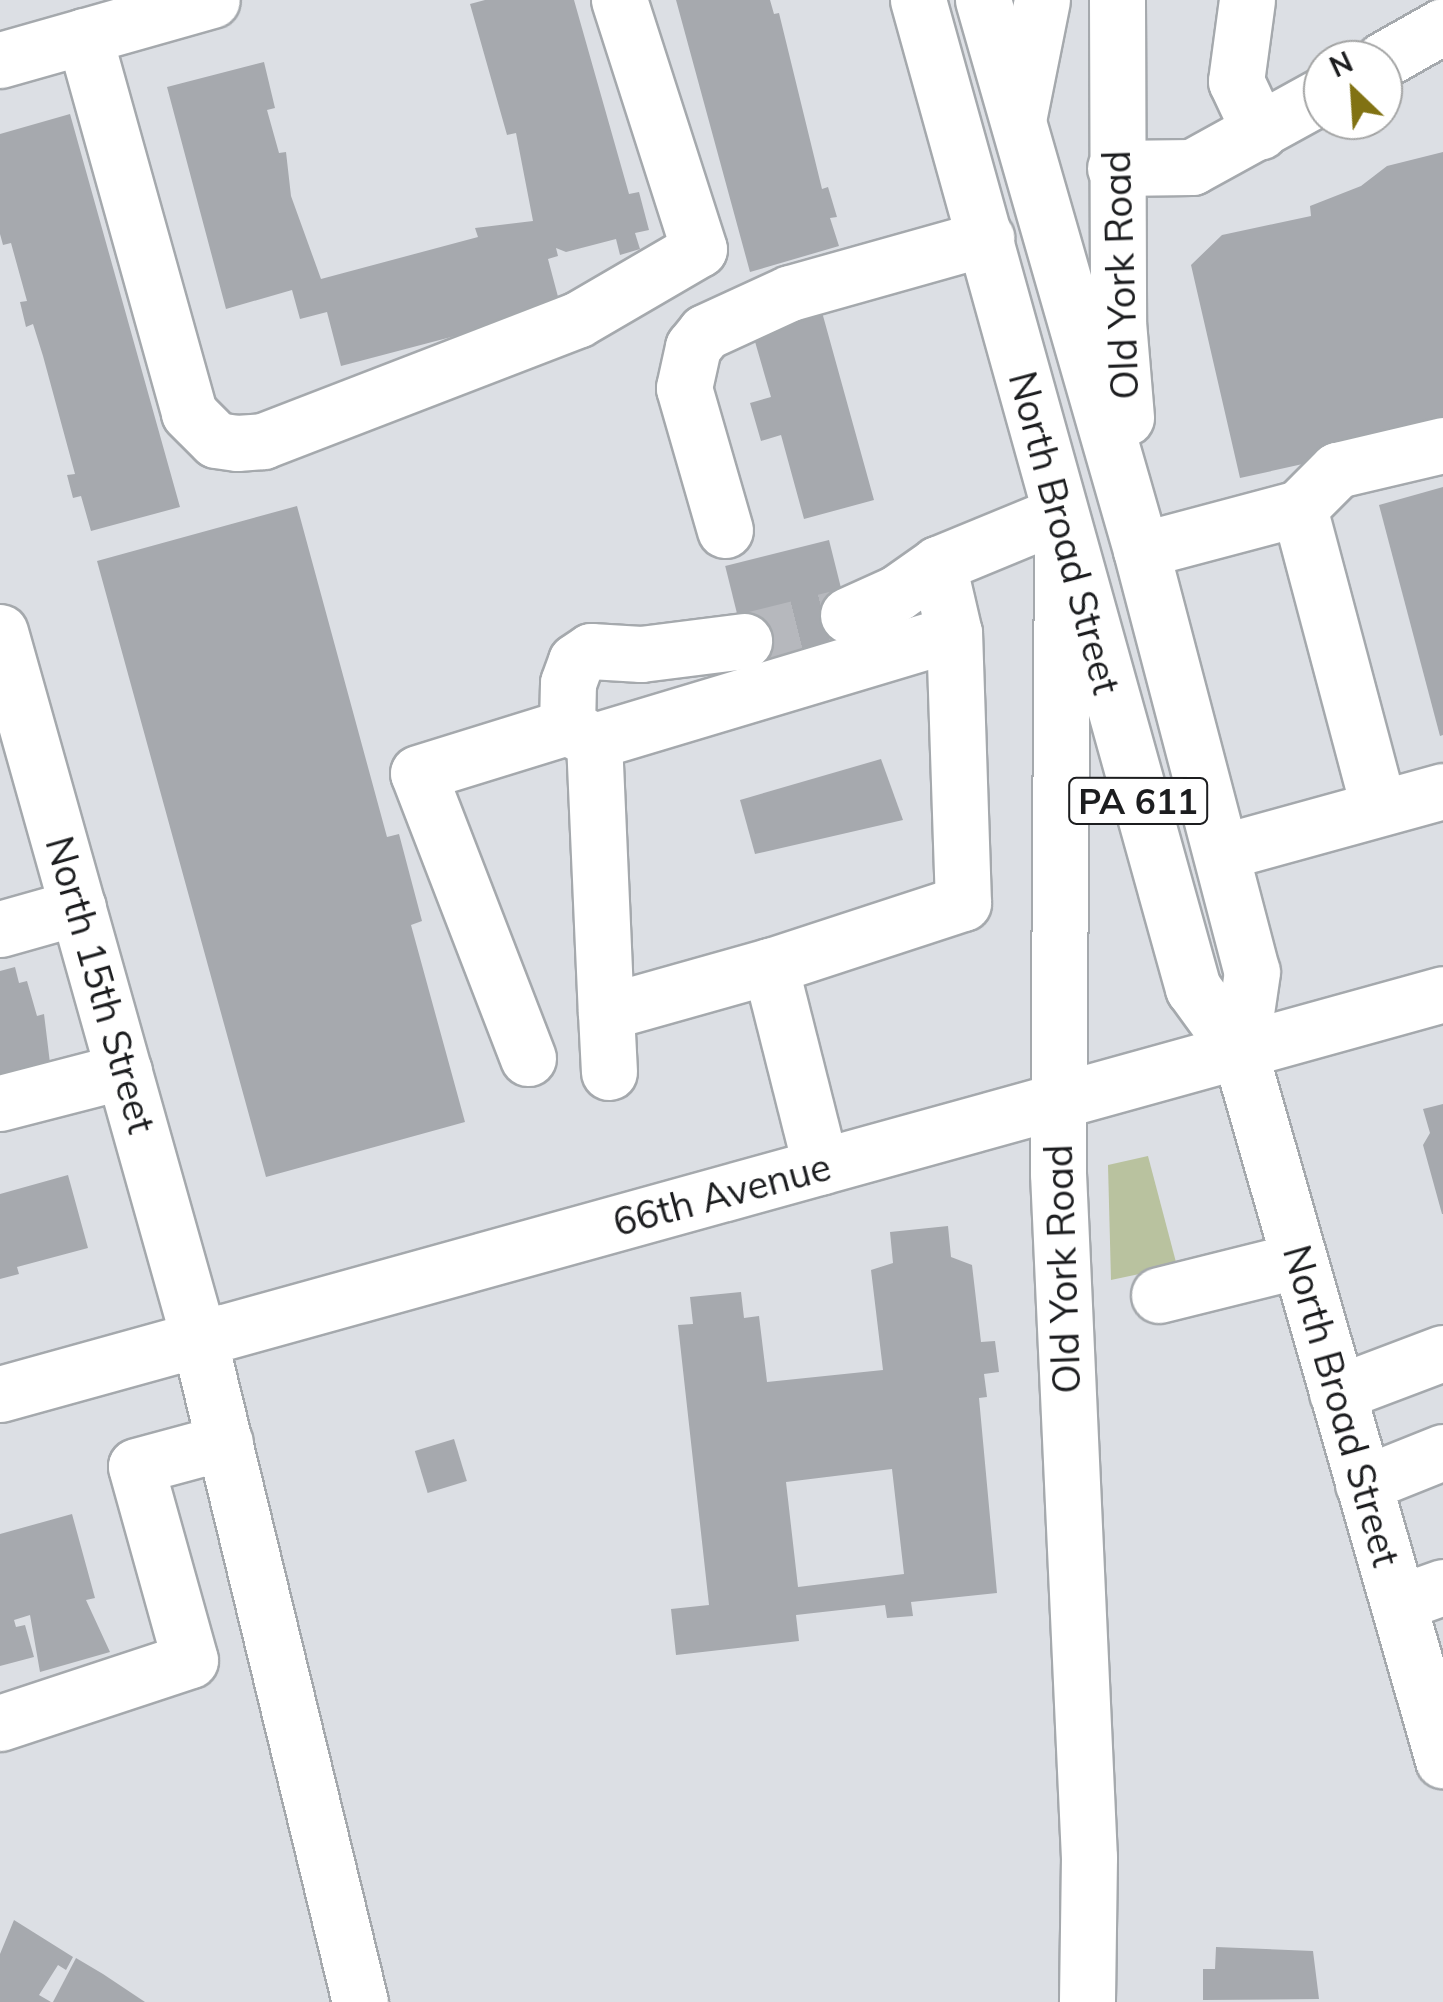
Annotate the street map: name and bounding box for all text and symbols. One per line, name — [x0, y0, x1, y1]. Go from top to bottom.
north arrow — [1303, 40, 1403, 140]
text: N — [1324, 44, 1358, 85]
street label: Old York Road — [1094, 150, 1148, 400]
street label: North Broad Street — [999, 367, 1129, 699]
road number: PA 611 — [1068, 771, 1208, 831]
street label: North 15th Street — [36, 831, 164, 1139]
street label: 66th Avenue — [608, 1144, 836, 1246]
street label: Old York Road — [1036, 1144, 1090, 1394]
street label: North Broad Street — [1273, 1240, 1409, 1572]

